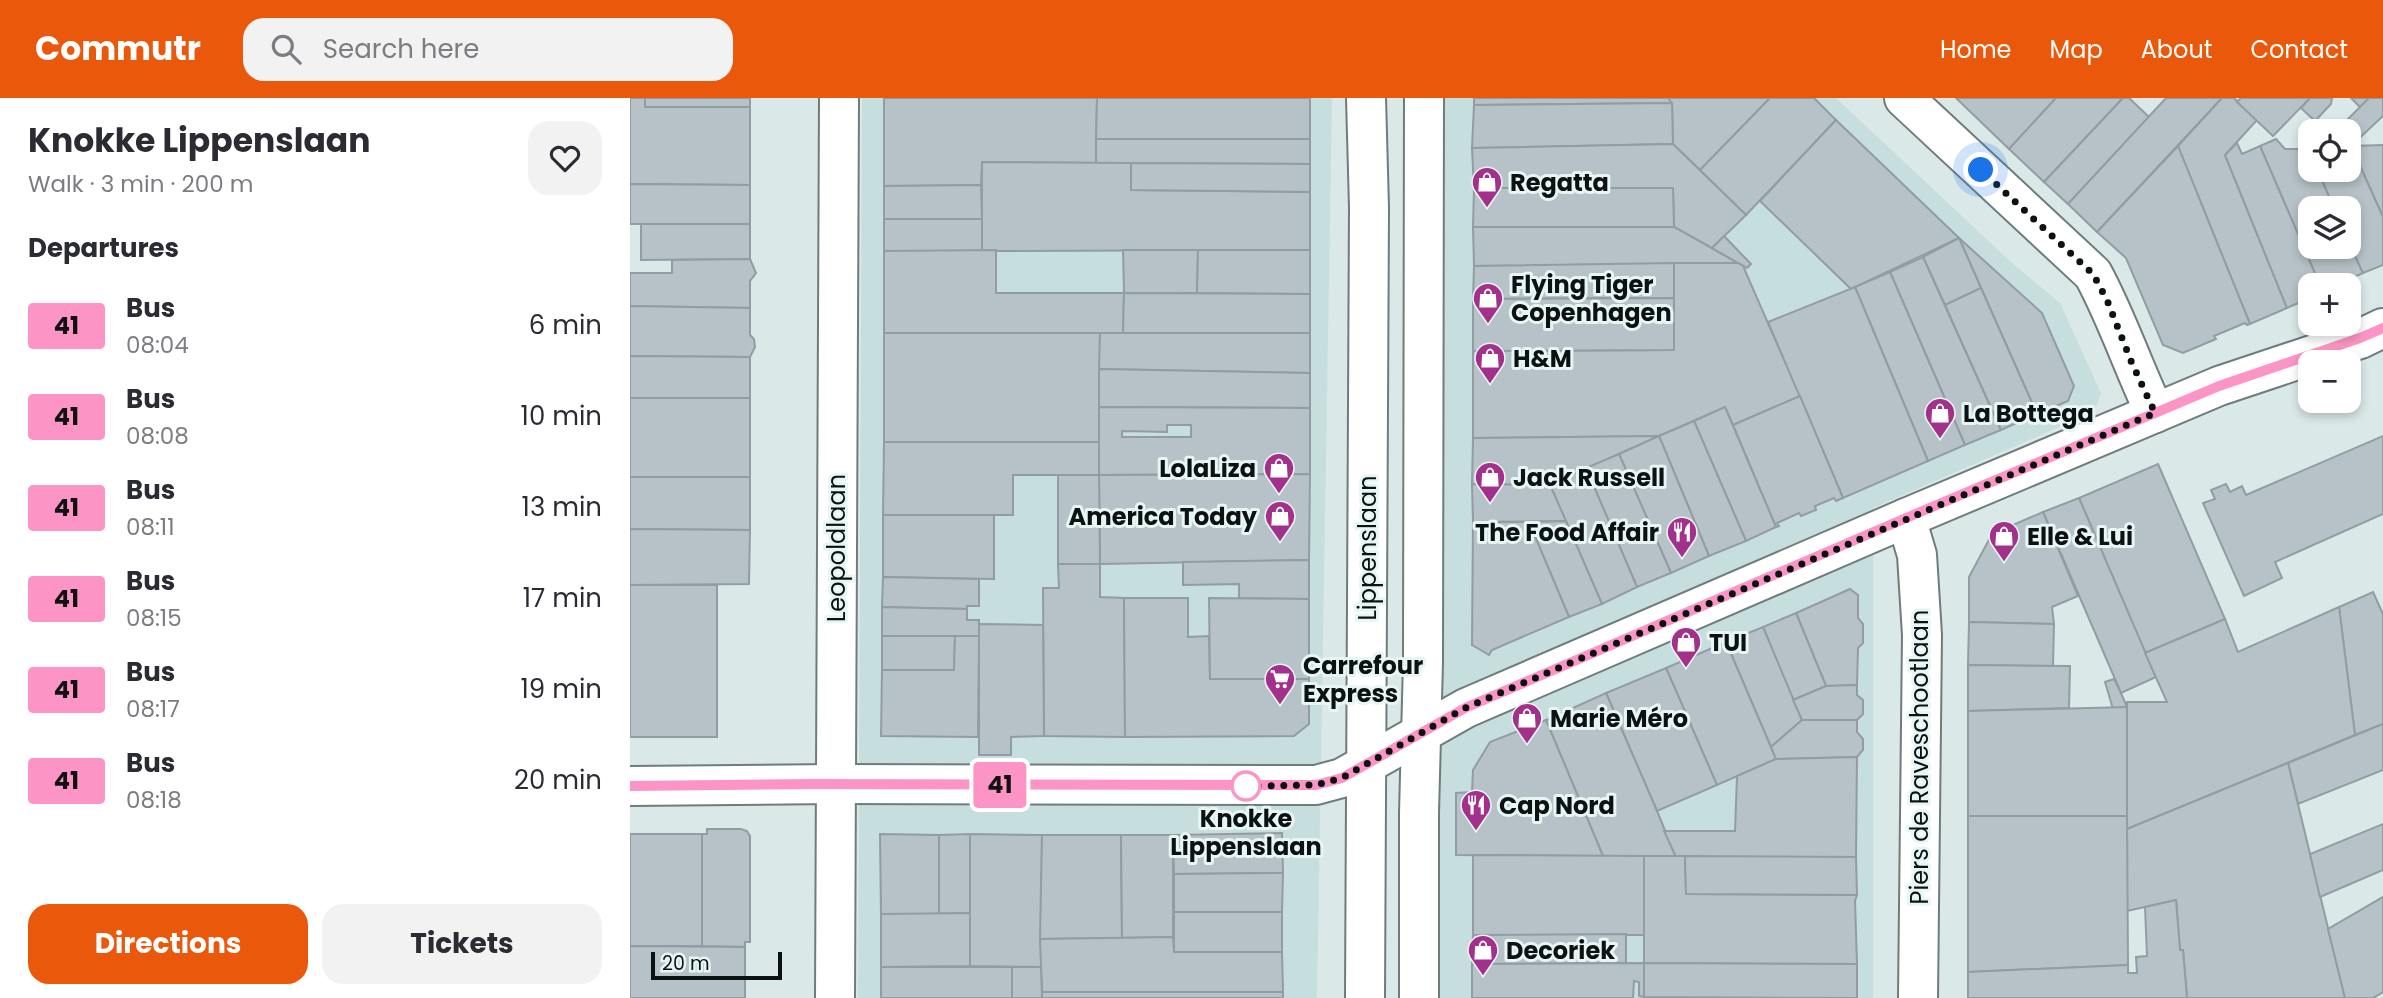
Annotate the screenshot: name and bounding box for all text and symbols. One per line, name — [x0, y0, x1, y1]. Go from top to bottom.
search box — [243, 18, 733, 81]
text: Commutr — [35, 25, 201, 72]
icon: search — [267, 30, 305, 68]
text: Search here — [323, 31, 479, 67]
text: Home — [1940, 33, 2012, 66]
text: Map — [2050, 33, 2103, 66]
text: About — [2141, 33, 2212, 66]
text: Contact — [2250, 33, 2348, 66]
text: Knokke Lippenslaan — [28, 117, 370, 164]
map controls — [2298, 119, 2361, 413]
button: locate — [2298, 119, 2361, 182]
button: heart — [528, 121, 602, 195]
your location — [1963, 152, 1998, 187]
shop icon: Regatta — [1470, 165, 1504, 209]
place label: Regatta — [1510, 166, 1609, 199]
text: Walk · 3 min · 200 m — [28, 168, 254, 200]
button: layers — [2298, 196, 2361, 259]
text: Departures — [28, 230, 179, 266]
place label: Flying Tiger Copenhagen — [1511, 268, 1672, 329]
button: + — [2298, 273, 2361, 336]
shop icon: Flying Tiger Copenhagen — [1471, 281, 1505, 325]
text: Bus — [126, 290, 175, 326]
text: 6 min — [529, 307, 602, 343]
text: 41 — [54, 309, 79, 342]
text: 08:04 — [126, 329, 189, 361]
shop icon: H&M — [1473, 341, 1507, 385]
place label: H&M — [1513, 342, 1572, 375]
button: − — [2298, 350, 2361, 413]
text: Bus — [126, 381, 175, 417]
shop icon: La Bottega — [1923, 396, 1957, 440]
place label: La Bottega — [1963, 397, 2094, 430]
text: 10 min — [521, 398, 602, 434]
text: 41 — [54, 400, 79, 433]
text: 08:08 — [126, 420, 189, 452]
shop icon: LolaLiza — [1262, 451, 1296, 495]
place label: LolaLiza — [1159, 452, 1256, 485]
shop icon: Jack Russell — [1473, 460, 1507, 504]
place label: Jack Russell — [1513, 461, 1665, 494]
text: Bus — [126, 472, 175, 508]
street label: Leopoldlaan — [820, 474, 853, 622]
street label: Lippenslaan — [1351, 475, 1384, 621]
text: 13 min — [522, 489, 602, 525]
text: 41 — [54, 491, 79, 524]
shop icon: America Today — [1263, 499, 1297, 543]
place label: America Today — [1069, 500, 1258, 533]
text: 08:11 — [126, 511, 175, 543]
restaurant icon: The Food Affair — [1665, 515, 1699, 559]
place label: The Food Affair — [1475, 516, 1659, 549]
shop icon: Elle & Lui — [1987, 519, 2021, 563]
place label: Elle & Lui — [2027, 520, 2133, 553]
text: Bus — [126, 563, 175, 599]
text: 17 min — [523, 580, 602, 616]
text: 41 — [54, 582, 79, 615]
text: 08:15 — [126, 602, 182, 634]
street label: Piers de Raveschootlaan — [1903, 610, 1936, 904]
shop icon: TUI — [1669, 625, 1703, 669]
place label: TUI — [1709, 626, 1747, 659]
place label: Carrefour Express — [1303, 649, 1423, 710]
text: Bus — [126, 654, 175, 690]
supermarket icon: Carrefour Express — [1263, 662, 1297, 706]
text: 19 min — [521, 671, 602, 707]
text: 41 — [54, 673, 79, 706]
text: 08:17 — [126, 693, 180, 725]
shop icon: Marie Méro — [1510, 701, 1544, 745]
place label: Marie Méro — [1550, 702, 1688, 735]
text: Bus — [126, 745, 175, 781]
text: 20 min — [514, 762, 602, 798]
line badge: 41 — [968, 762, 1032, 808]
text: 41 — [54, 764, 79, 797]
text: 41 — [987, 768, 1013, 801]
marker: Knokke Lippenslaan — [1231, 771, 1261, 801]
text: 08:18 — [126, 784, 182, 816]
restaurant icon: Cap Nord — [1459, 788, 1493, 832]
place label: Cap Nord — [1499, 789, 1615, 822]
place label: Knokke Lippenslaan — [1170, 802, 1322, 863]
button: Directions — [28, 904, 308, 984]
button: Tickets — [322, 904, 602, 984]
shop icon: Decoriek — [1466, 933, 1500, 977]
place label: Decoriek — [1506, 934, 1615, 967]
scale bar — [651, 949, 782, 981]
text: 20 m — [662, 950, 710, 977]

